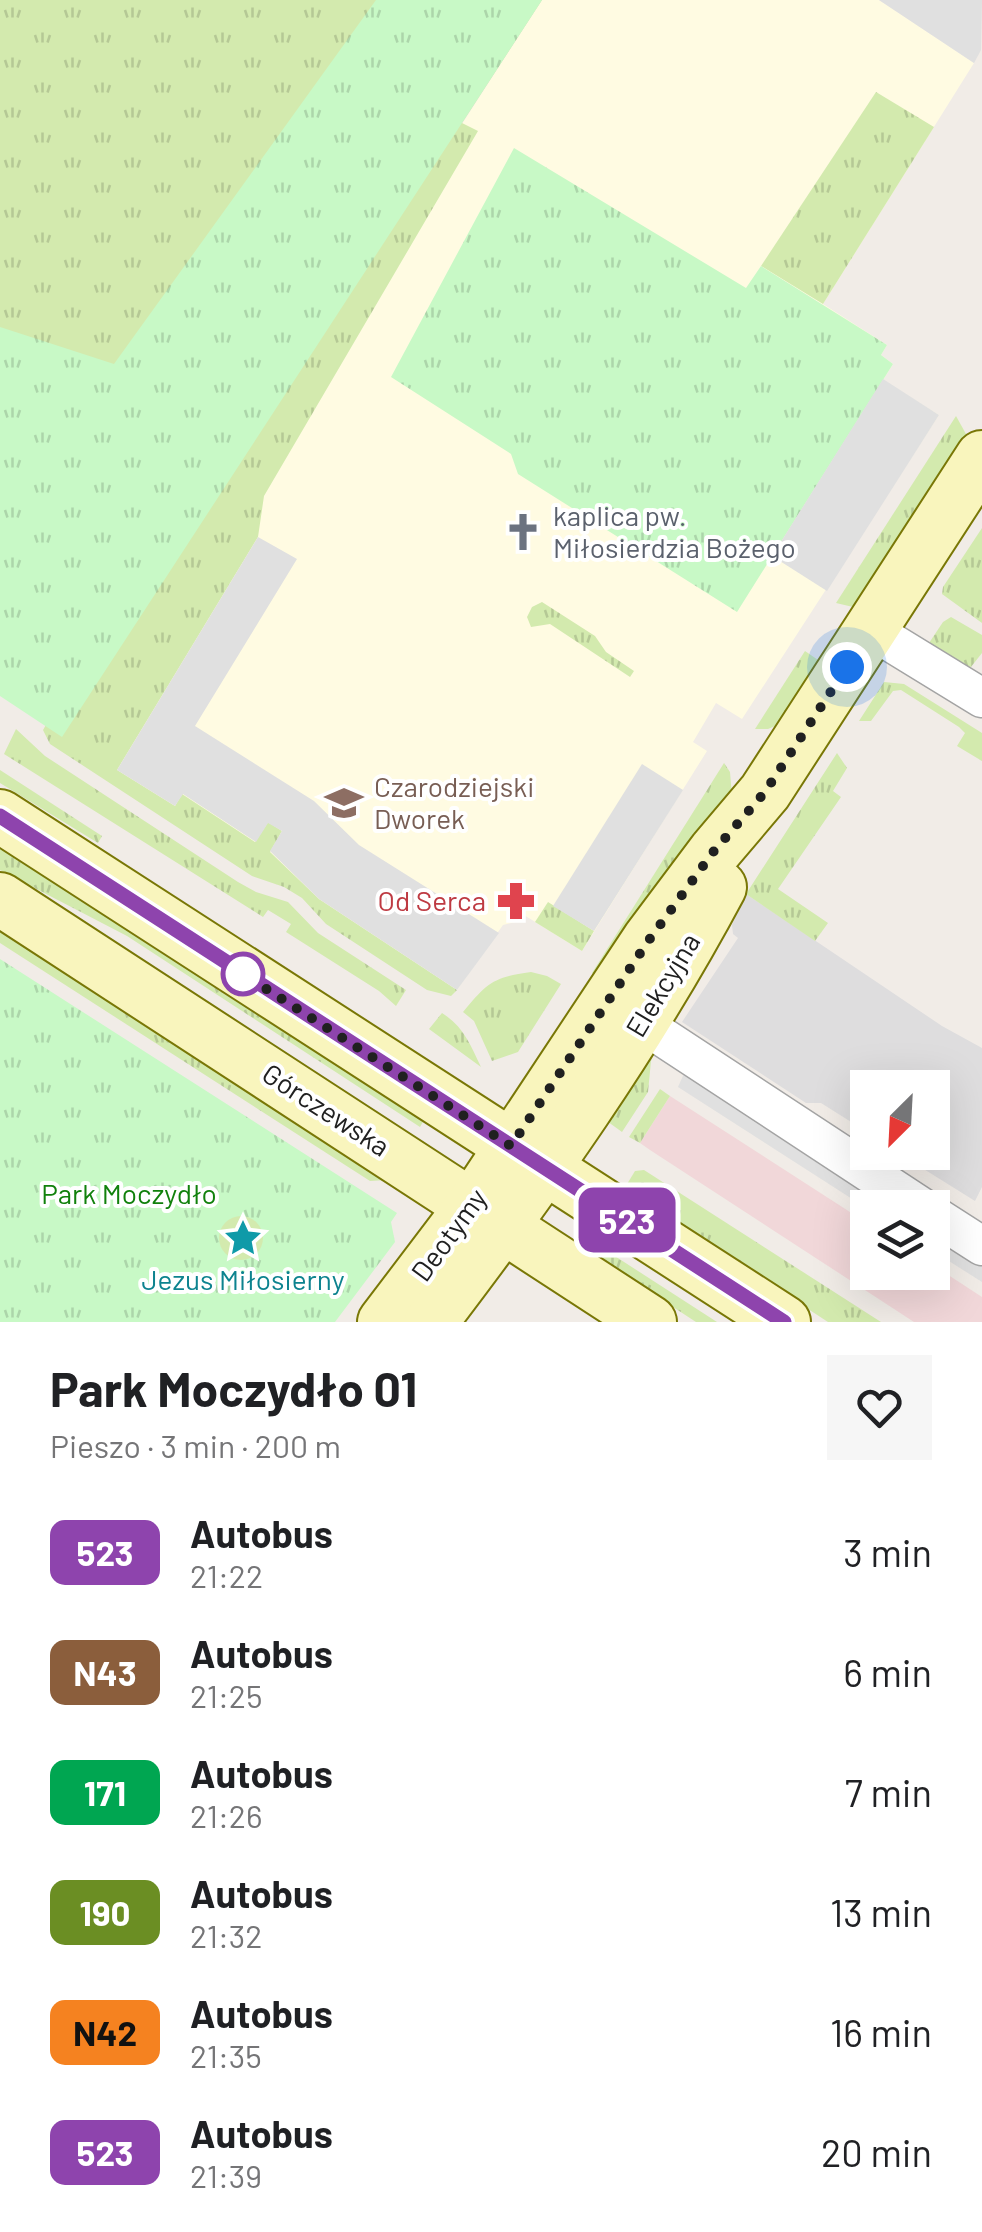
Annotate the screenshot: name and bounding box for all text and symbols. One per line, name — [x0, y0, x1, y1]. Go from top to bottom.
place label: kaplica pw. Miłosierdzia Bożego — [553, 498, 796, 564]
church icon: kaplica pw. Miłosierdzia Bożego — [502, 511, 544, 553]
your location — [822, 642, 872, 692]
place label: Czarodziejski Dworek — [374, 769, 534, 835]
school or university icon: Czarodziejski Dworek — [323, 782, 365, 824]
pharmacy icon: Od Serca — [495, 880, 537, 922]
place label: Od Serca — [378, 883, 486, 917]
street label: Elekcyjna — [618, 926, 706, 1043]
unlabelled marker — [222, 953, 264, 995]
street label: Górczewska — [257, 1055, 396, 1163]
north arrow — [850, 1070, 950, 1170]
map controls — [850, 1070, 950, 1290]
park label: Park Moczydło — [41, 1176, 217, 1210]
street label: Deotymy — [403, 1181, 493, 1287]
line badge: 523 — [570, 1188, 684, 1252]
button: layers — [850, 1190, 950, 1290]
text: 523 — [599, 1199, 655, 1241]
place icon: Jezus Miłosierny — [222, 1217, 264, 1259]
place label: Jezus Miłosierny — [141, 1262, 345, 1296]
button: heart — [827, 1355, 932, 1460]
text: Park Moczydło 01 — [50, 1359, 417, 1417]
text: Pieszo · 3 min · 200 m — [50, 1426, 341, 1464]
text: Autobus — [190, 1510, 333, 1556]
text: 3 min — [843, 1529, 932, 1575]
text: 523 — [77, 1531, 133, 1573]
text: 21:22 — [190, 1556, 263, 1594]
text: Autobus — [190, 1630, 333, 1676]
text: 6 min — [843, 1649, 932, 1695]
text: N43 — [73, 1651, 137, 1693]
text: 21:25 — [190, 1676, 262, 1714]
text: Autobus — [190, 1750, 333, 1796]
text: 7 min — [845, 1769, 932, 1815]
text: 171 — [84, 1771, 126, 1813]
text: 21:26 — [190, 1796, 262, 1834]
text: Autobus — [190, 1870, 333, 1916]
text: 13 min — [830, 1889, 932, 1935]
text: 190 — [80, 1891, 130, 1933]
text: 21:32 — [190, 1916, 262, 1954]
text: Autobus — [190, 1990, 333, 2036]
text: 16 min — [830, 2009, 932, 2055]
text: N42 — [73, 2011, 137, 2053]
text: 21:35 — [190, 2036, 262, 2074]
text: Autobus — [190, 2110, 333, 2156]
text: 20 min — [821, 2129, 932, 2175]
text: 523 — [77, 2131, 133, 2173]
text: 21:39 — [190, 2156, 262, 2194]

